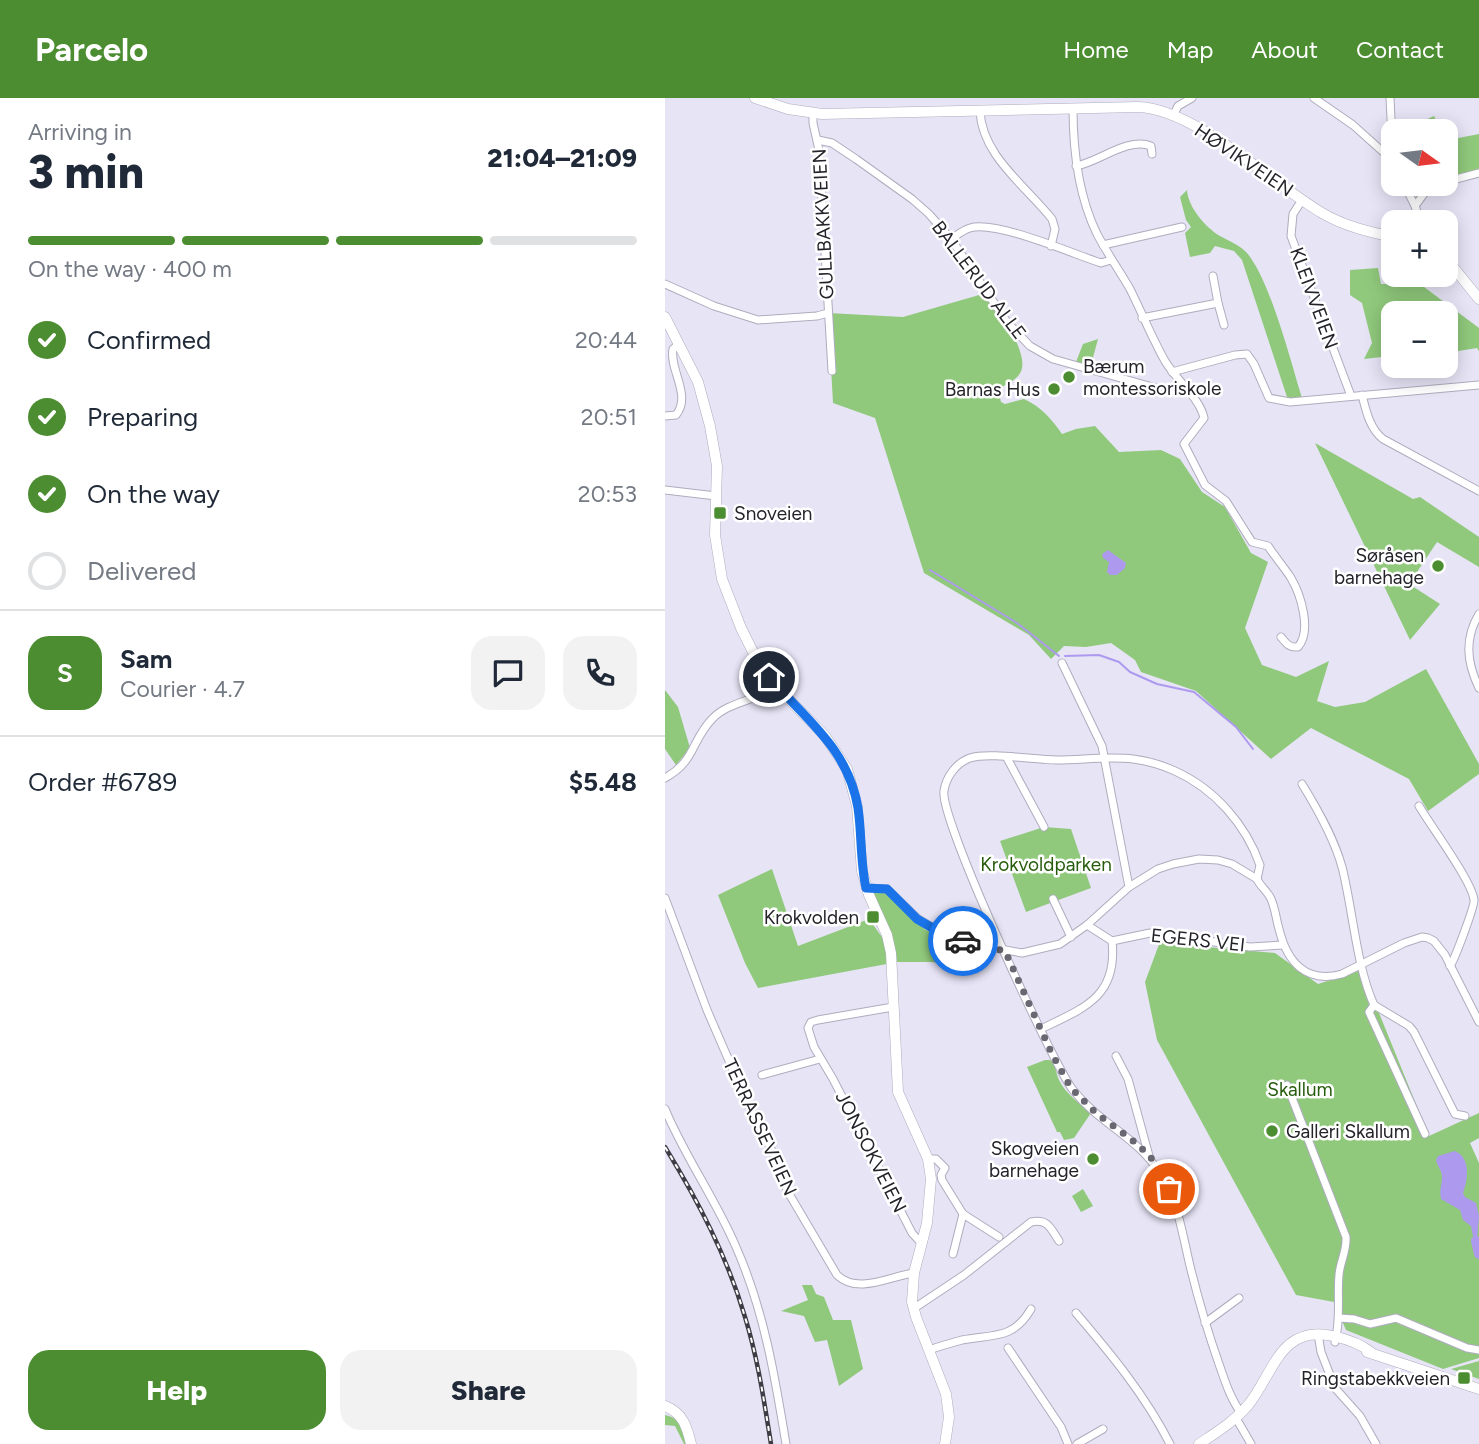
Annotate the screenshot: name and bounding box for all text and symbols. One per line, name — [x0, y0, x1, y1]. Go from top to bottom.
text: Parcelo — [35, 30, 148, 69]
text: Home — [1063, 35, 1129, 64]
text: Map — [1167, 35, 1213, 64]
text: About — [1251, 35, 1318, 64]
text: Contact — [1356, 35, 1444, 64]
text: Arriving in — [28, 118, 132, 146]
street label: HØVIKVEIEN — [1190, 118, 1298, 202]
north arrow — [1381, 119, 1458, 196]
map controls — [1381, 119, 1458, 378]
text: 21:04–21:09 — [487, 142, 637, 174]
text: 3 min — [28, 144, 144, 200]
street label: GULLBAKKVEIEN — [808, 148, 838, 300]
button: + — [1381, 210, 1458, 287]
street label: BALLERUD ALLE — [927, 216, 1031, 344]
street label: KLEIVVEIEN — [1285, 244, 1343, 352]
text: On the way · 400 m — [28, 255, 232, 283]
button: − — [1381, 301, 1458, 378]
icon: check — [28, 321, 66, 359]
text: Confirmed — [87, 324, 211, 356]
text: 20:44 — [575, 326, 637, 354]
place label: Bærum montessoriskole — [1083, 355, 1221, 400]
marker: Bærum montessoriskole — [1061, 369, 1077, 385]
place label: Barnas Hus — [945, 378, 1040, 401]
marker: Barnas Hus — [1046, 381, 1062, 397]
icon: check — [28, 398, 66, 436]
text: Preparing — [87, 401, 198, 433]
text: 20:51 — [581, 403, 637, 431]
icon: check — [28, 475, 66, 513]
text: On the way — [87, 478, 220, 510]
text: 20:53 — [578, 480, 637, 508]
place label: Snoveien — [734, 502, 812, 525]
marker: Snoveien — [712, 505, 728, 521]
place label: Søråsen barnehage — [1334, 544, 1424, 589]
text: Delivered — [87, 555, 196, 587]
marker: Søråsen barnehage — [1430, 558, 1446, 574]
button: chat — [471, 636, 545, 710]
button: phone — [563, 636, 637, 710]
text: Sam — [120, 643, 172, 675]
pin — [739, 647, 799, 707]
text: S — [57, 657, 73, 689]
icon: home — [750, 658, 788, 696]
text: Courier · 4.7 — [120, 675, 245, 703]
text: Order #6789 — [28, 766, 177, 798]
text: $5.48 — [569, 766, 637, 798]
park label: Krokvoldparken — [980, 853, 1112, 876]
place label: Krokvolden — [764, 906, 859, 929]
courier — [928, 906, 998, 976]
marker: Krokvolden — [865, 909, 881, 925]
icon: car — [944, 922, 982, 960]
street label: EGERS VEI — [1150, 924, 1246, 956]
street label: TERRASSEVEIEN — [718, 1055, 802, 1199]
park label: Skallum — [1267, 1078, 1333, 1101]
street label: JONSOKVEIEN — [831, 1088, 911, 1216]
place label: Galleri Skallum — [1286, 1120, 1410, 1143]
marker: Galleri Skallum — [1264, 1123, 1280, 1139]
place label: Skogveien barnehage — [989, 1137, 1079, 1182]
marker: Skogveien barnehage — [1085, 1151, 1101, 1167]
pin — [1139, 1159, 1199, 1219]
icon: bag — [1150, 1170, 1188, 1208]
button: Help — [28, 1350, 326, 1430]
button: Share — [340, 1350, 637, 1430]
place label: Ringstabekkveien — [1301, 1367, 1450, 1390]
marker: Ringstabekkveien — [1456, 1370, 1472, 1386]

